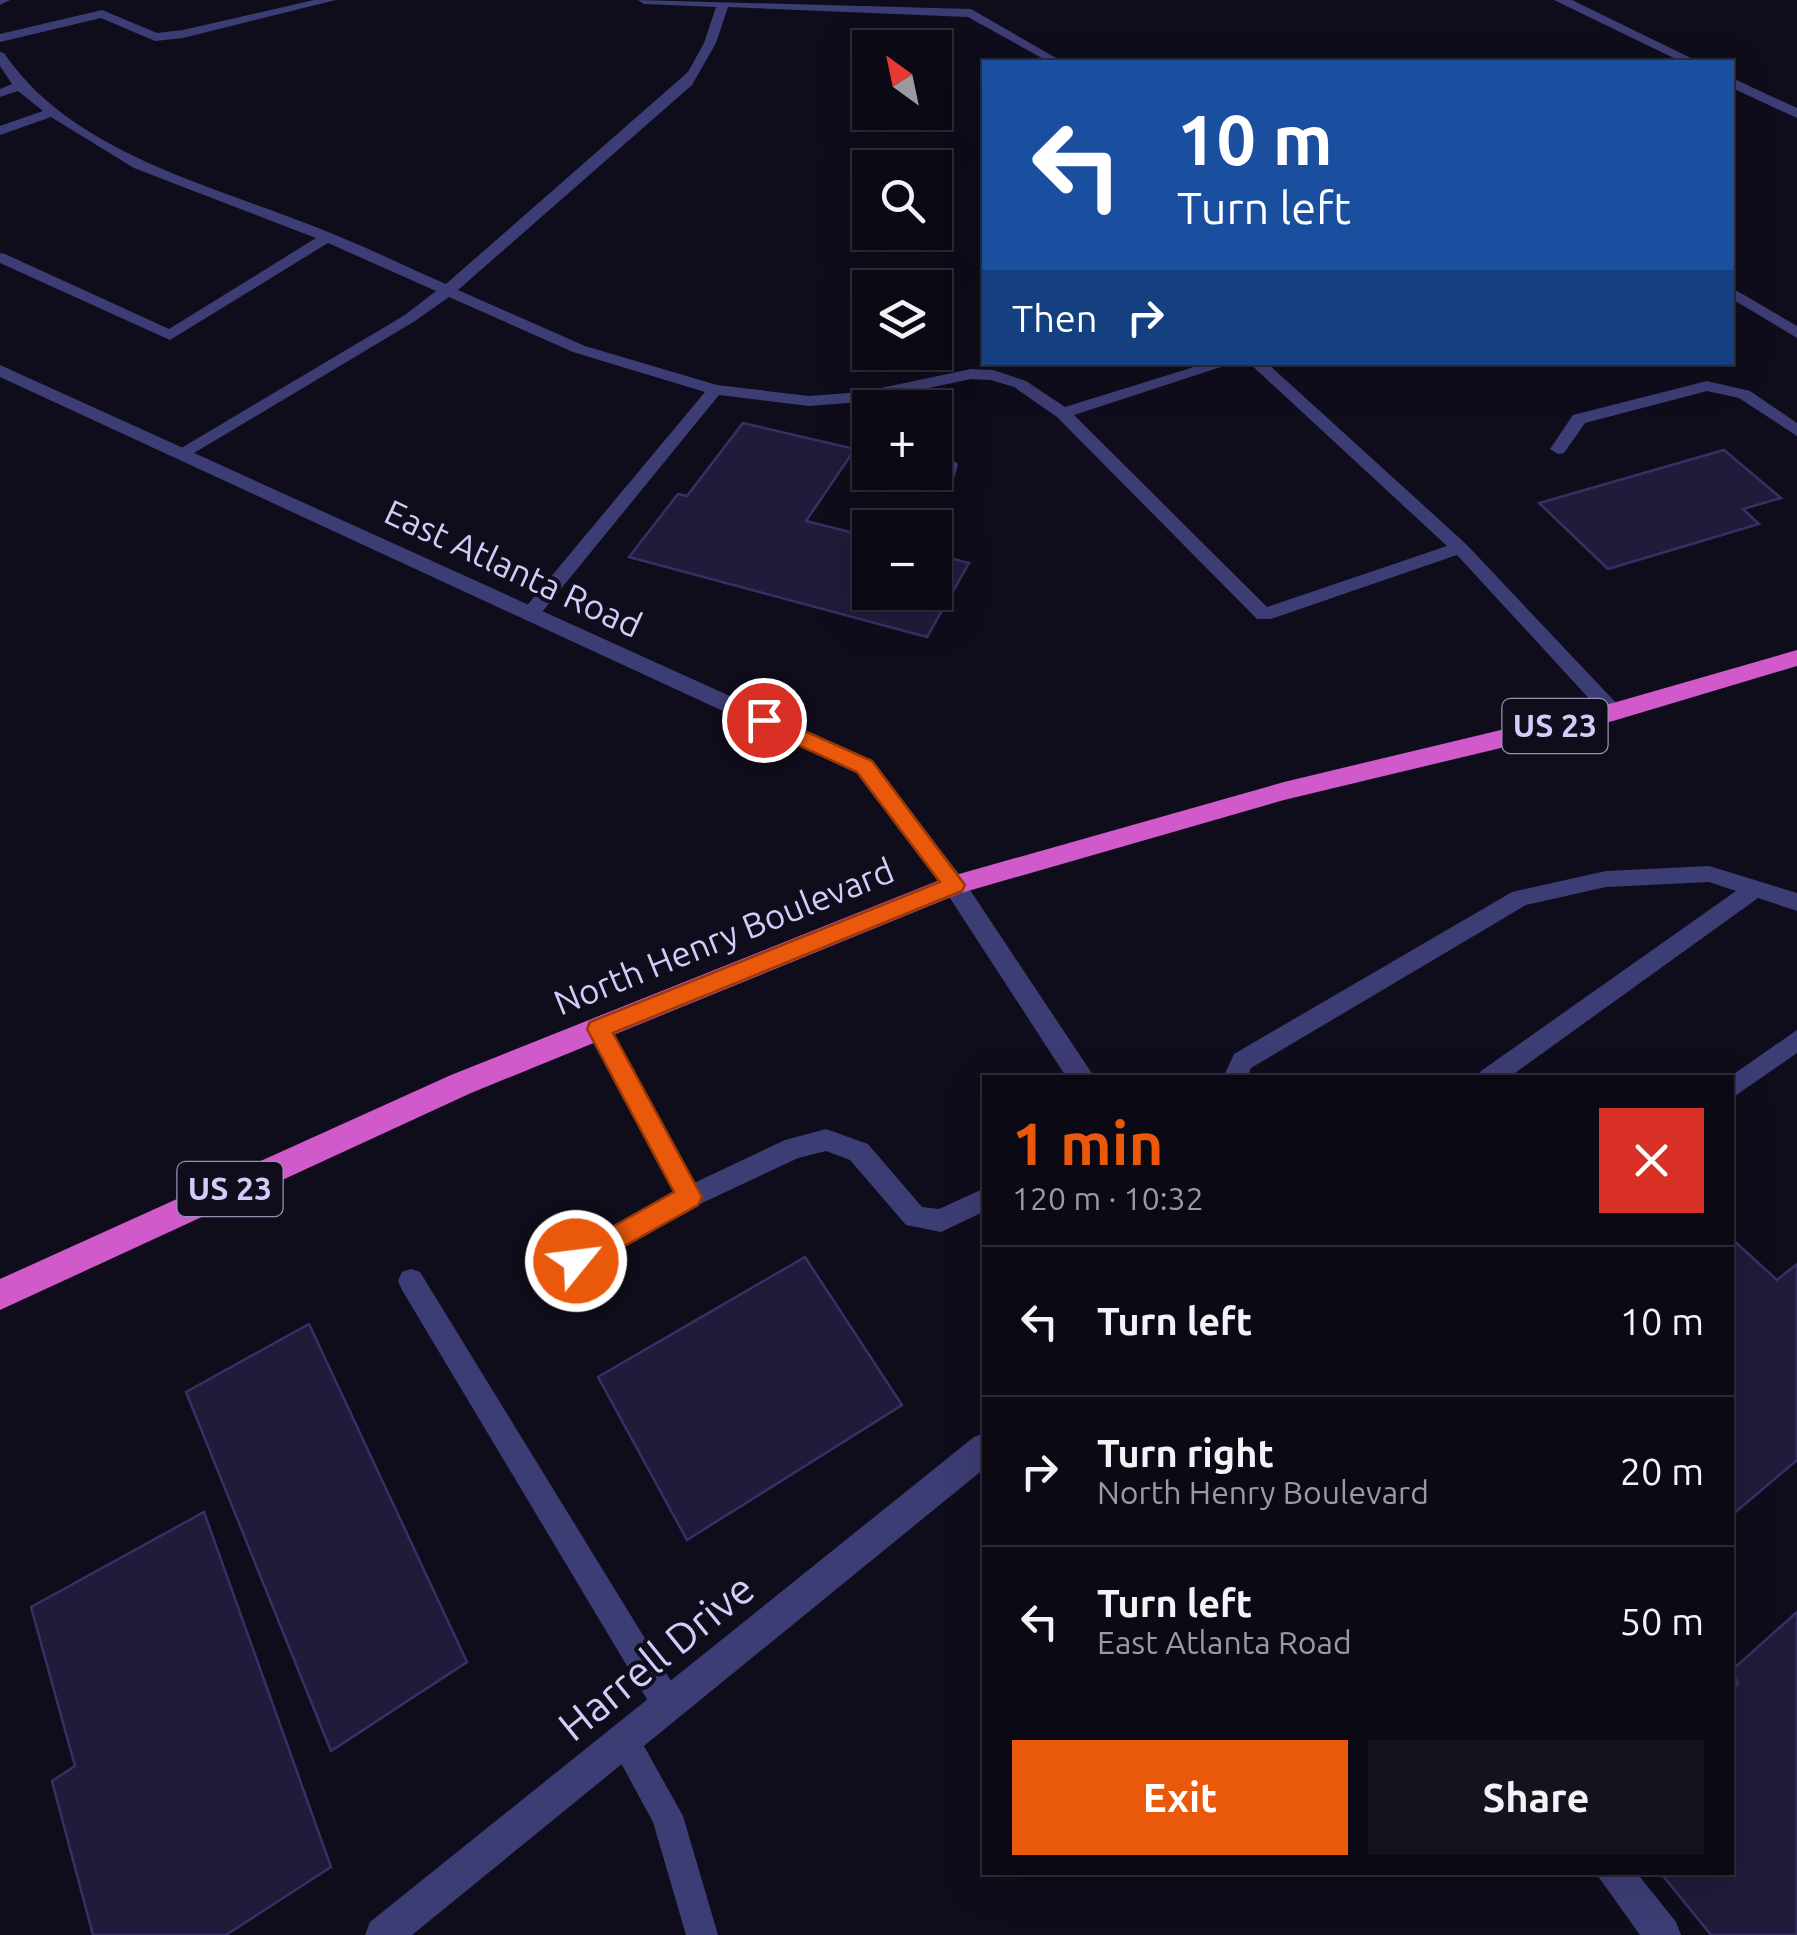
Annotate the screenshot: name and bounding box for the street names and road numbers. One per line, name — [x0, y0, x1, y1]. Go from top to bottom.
street label: East Atlanta Road — [379, 491, 648, 645]
road number: US 23 — [1502, 699, 1608, 753]
street label: North Henry Boulevard — [548, 850, 899, 1023]
road number: US 23 — [178, 1162, 282, 1216]
street label: Harrell Drive — [549, 1564, 762, 1749]

